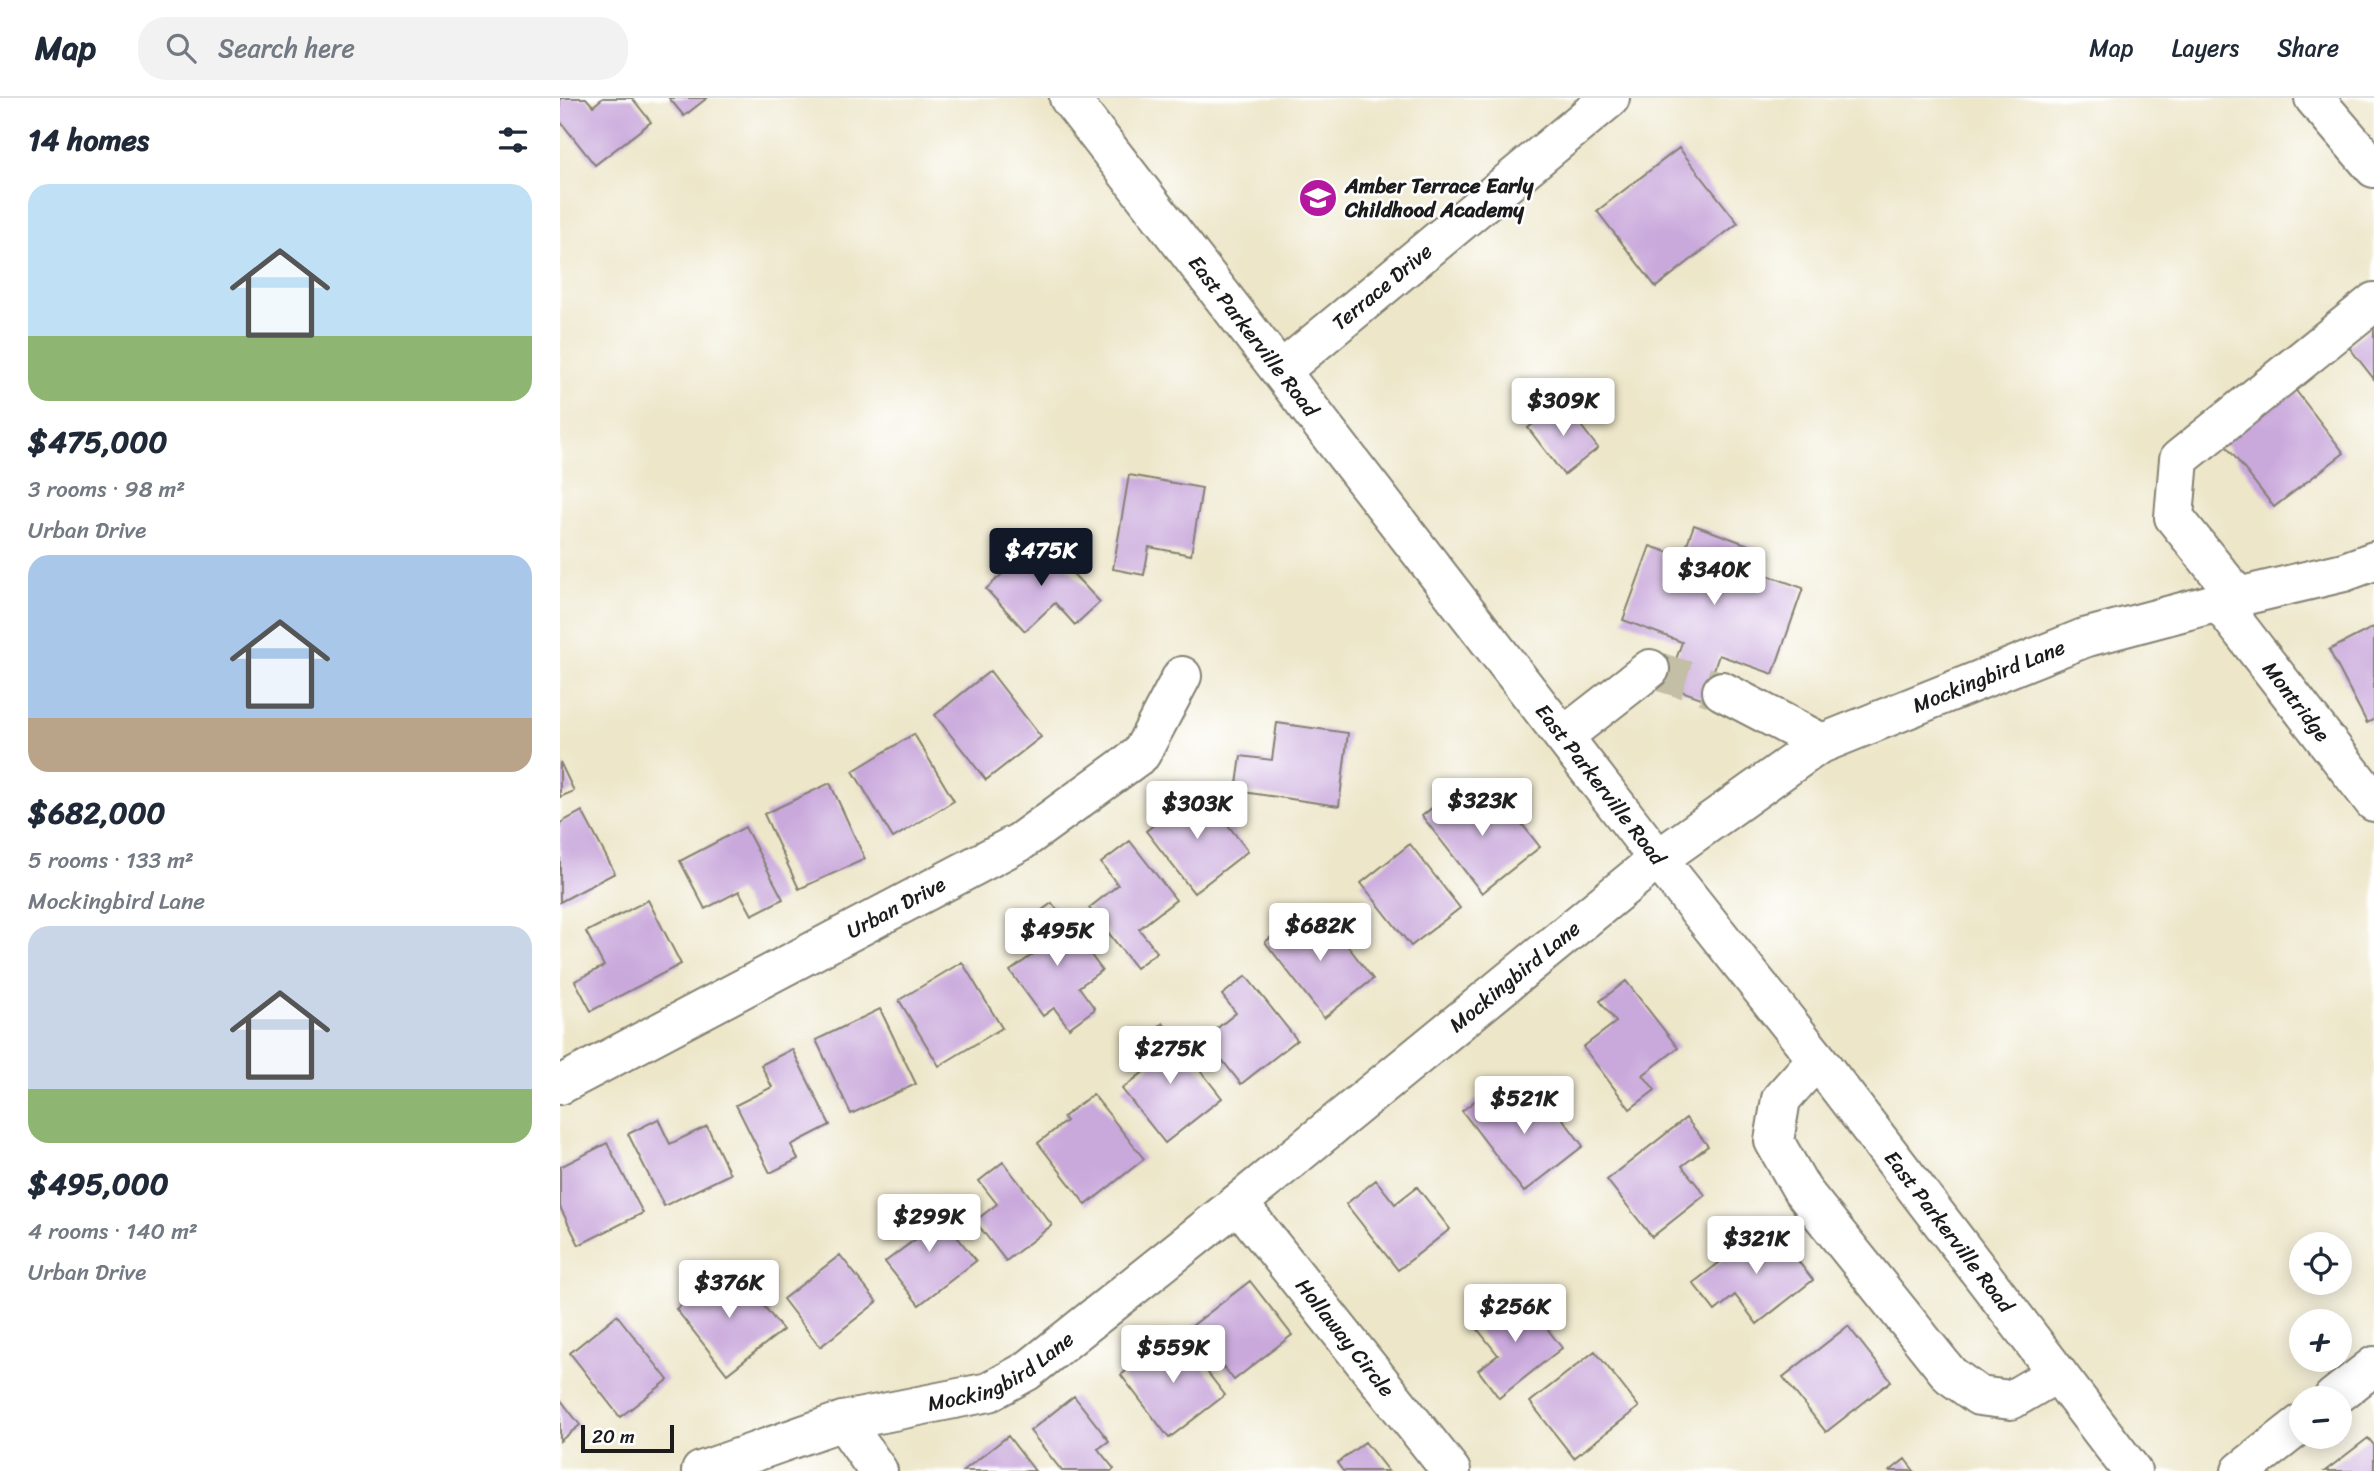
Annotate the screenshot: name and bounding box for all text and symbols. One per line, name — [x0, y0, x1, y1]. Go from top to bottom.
search box — [138, 17, 628, 80]
text: Map — [35, 19, 96, 77]
text: Search here — [218, 25, 355, 71]
text: Map — [2089, 27, 2134, 69]
text: Layers — [2172, 27, 2239, 69]
text: Share — [2277, 27, 2339, 69]
icon: search — [162, 29, 200, 67]
text: 14 homes — [28, 113, 149, 167]
icon: filters — [494, 121, 532, 159]
place label: Amber Terrace Early Childhood Academy — [1344, 167, 1535, 229]
school or university icon: Amber Terrace Early Childhood Academy — [1297, 177, 1339, 219]
icon: home — [217, 230, 343, 356]
street label: Terrace Drive — [1323, 233, 1441, 341]
street label: East Parkerville Road — [1178, 247, 1330, 427]
pin: $309K — [1514, 378, 1612, 438]
text: $309K — [1528, 380, 1598, 421]
text: $475,000 — [28, 415, 167, 469]
text: 3 rooms · 98 m² — [28, 469, 185, 510]
text: Urban Drive — [28, 510, 146, 551]
pin: $475K — [992, 528, 1090, 588]
text: $475K — [1005, 530, 1077, 571]
pin: $340K — [1665, 547, 1763, 607]
text: $340K — [1678, 549, 1750, 590]
icon: home — [217, 601, 343, 727]
street label: Mockingbird Lane — [1907, 628, 2071, 724]
street label: Montridge — [2252, 653, 2340, 751]
street label: East Parkerville Road — [1525, 695, 1677, 875]
pin: $323K — [1433, 778, 1531, 838]
text: $323K — [1448, 780, 1516, 821]
pin: $303K — [1148, 782, 1246, 841]
text: $303K — [1162, 783, 1232, 824]
text: $682,000 — [28, 786, 166, 840]
text: 5 rooms · 133 m² — [28, 840, 194, 881]
street label: Urban Drive — [839, 865, 953, 950]
text: Mockingbird Lane — [28, 881, 205, 922]
pin: $682K — [1271, 904, 1369, 963]
text: $682K — [1285, 905, 1355, 946]
pin: $495K — [1008, 908, 1106, 968]
text: $495K — [1021, 910, 1093, 951]
street label: Mockingbird Lane — [1440, 910, 1589, 1042]
icon: home — [217, 972, 343, 1098]
pin: $275K — [1121, 1026, 1219, 1086]
text: $275K — [1135, 1028, 1205, 1069]
pin: $521K — [1475, 1076, 1573, 1136]
text: $521K — [1491, 1078, 1557, 1119]
street label: East Parkerville Road — [1874, 1142, 2025, 1323]
text: $495,000 — [28, 1157, 169, 1211]
pin: $299K — [880, 1194, 978, 1254]
text: $299K — [894, 1196, 964, 1237]
text: 4 rooms · 140 m² — [28, 1211, 198, 1252]
pin: $321K — [1707, 1216, 1805, 1276]
text: $321K — [1723, 1218, 1789, 1259]
map controls — [2289, 1232, 2352, 1449]
button: locate — [2289, 1232, 2352, 1295]
text: Urban Drive — [28, 1252, 146, 1293]
pin: $376K — [680, 1260, 778, 1320]
text: $376K — [695, 1262, 763, 1303]
street label: Hollaway Circle — [1285, 1269, 1405, 1406]
pin: $256K — [1466, 1284, 1564, 1344]
text: $256K — [1480, 1286, 1550, 1327]
button: + — [2289, 1309, 2352, 1372]
street label: Mockingbird Lane — [924, 1321, 1083, 1423]
pin: $559K — [1124, 1326, 1222, 1385]
text: $559K — [1137, 1327, 1209, 1368]
button: − — [2289, 1386, 2352, 1449]
text: 20 m — [592, 1420, 635, 1453]
scale bar — [581, 1422, 674, 1454]

